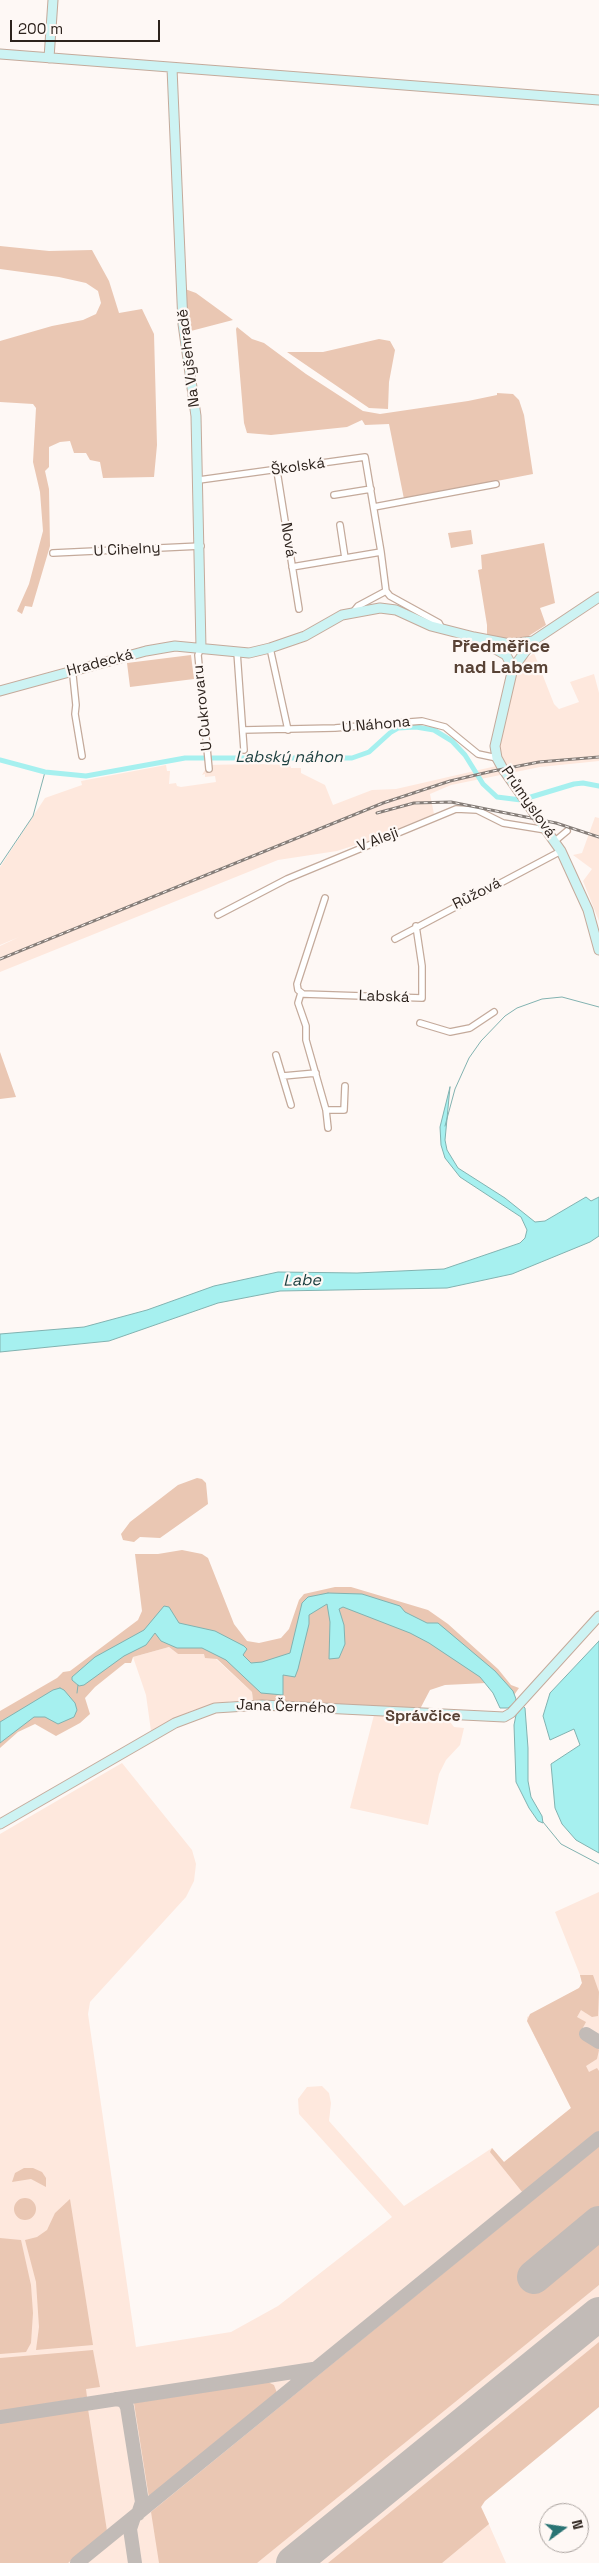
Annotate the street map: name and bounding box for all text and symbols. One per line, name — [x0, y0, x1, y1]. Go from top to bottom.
scale bar — [12, 10, 162, 42]
text: 200 m — [18, 19, 63, 38]
street label: Na Vyšehradě — [174, 308, 204, 408]
street label: Školská — [270, 454, 326, 480]
street label: Nová — [276, 521, 300, 559]
street label: U Cihelny — [93, 539, 161, 561]
district label: Předměřice nad Labem — [452, 636, 550, 679]
street label: Hradecká — [65, 646, 135, 680]
street label: U Cukrovaru — [190, 664, 216, 752]
street label: U Náhona — [341, 713, 411, 737]
water label: Labský náhon — [235, 748, 343, 768]
street label: Průmyslová — [497, 763, 559, 841]
street label: V Aleji — [355, 824, 401, 856]
street label: Růžová — [450, 874, 504, 914]
street label: Labská — [358, 987, 410, 1007]
water label: Labe — [283, 1271, 321, 1291]
street label: Jana Černého — [236, 1696, 336, 1718]
district label: Správčice — [385, 1707, 461, 1727]
north arrow — [539, 2503, 589, 2553]
text: N — [568, 2518, 587, 2531]

